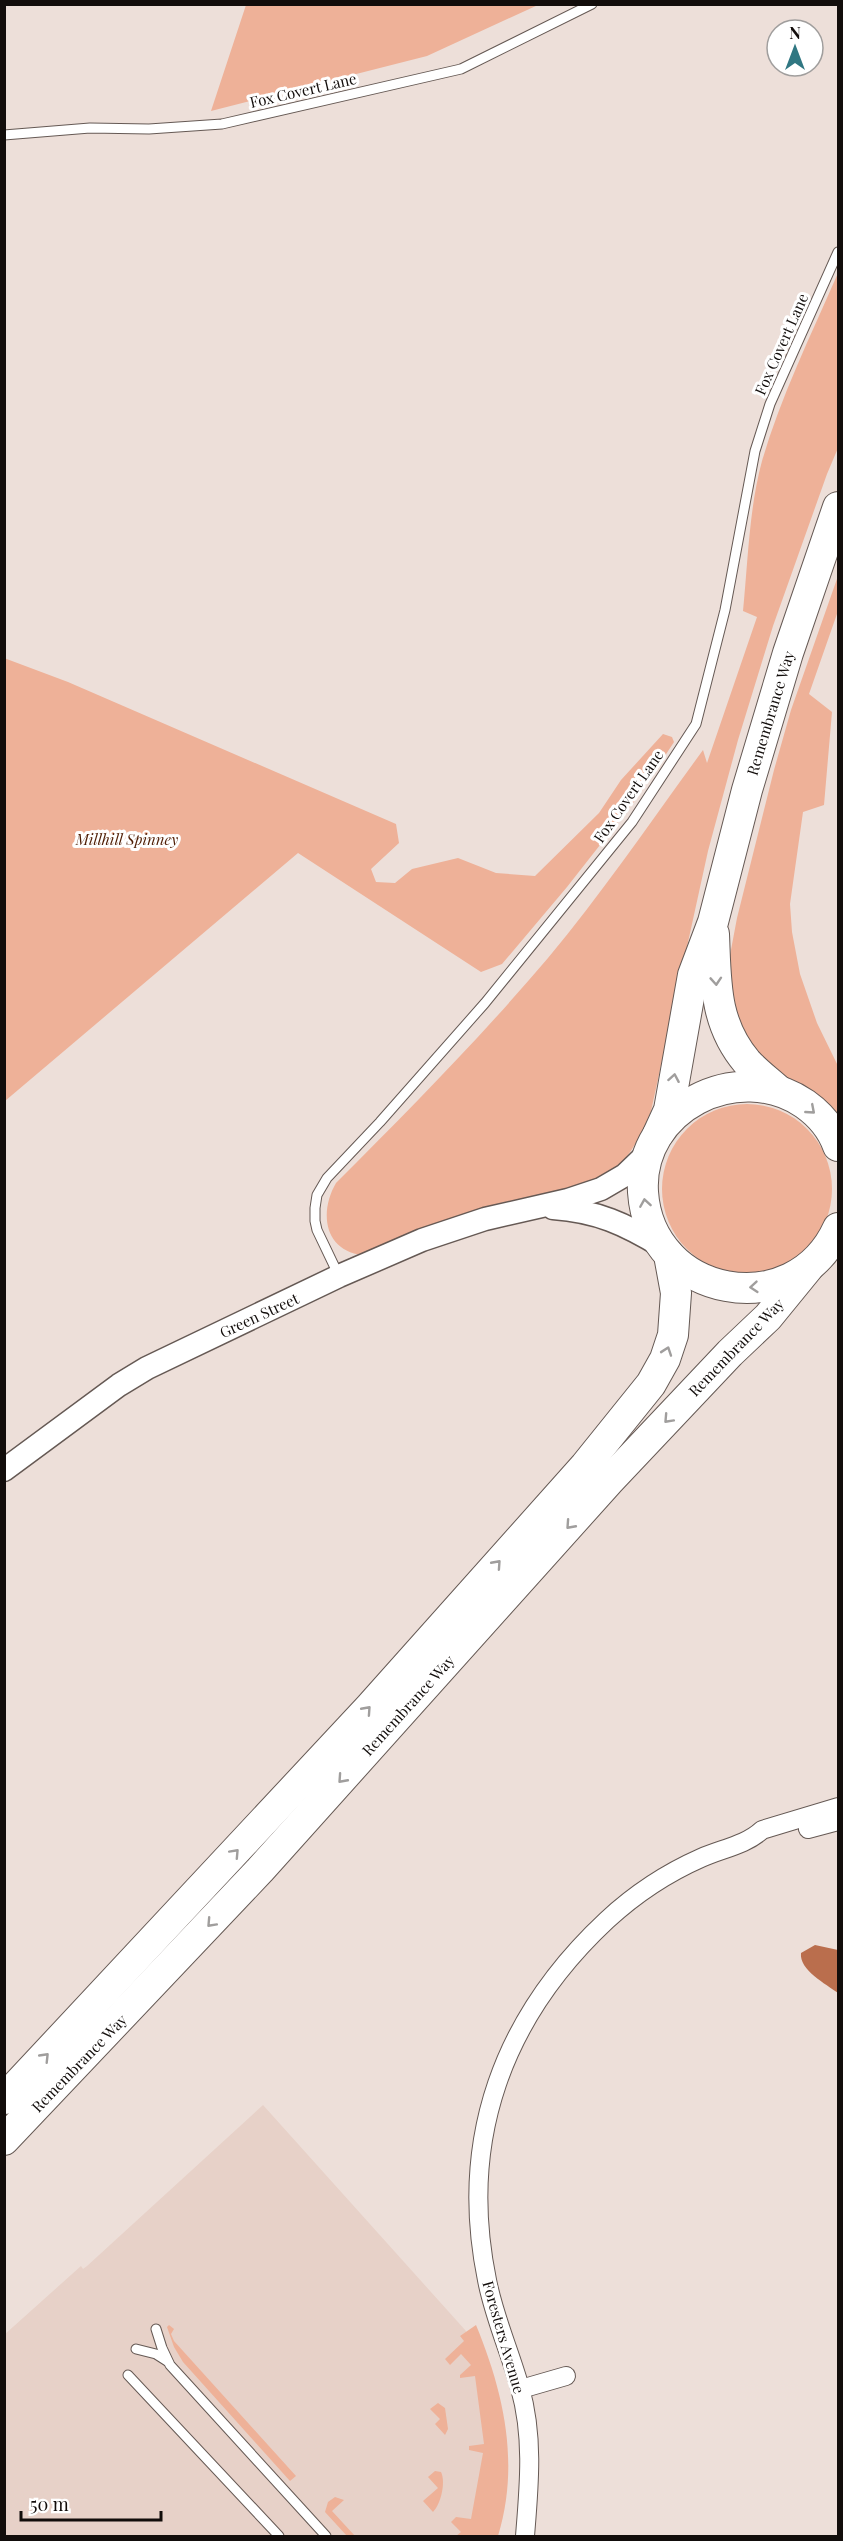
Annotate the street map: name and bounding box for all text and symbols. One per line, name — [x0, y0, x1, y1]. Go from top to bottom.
north arrow — [765, 18, 825, 78]
text: N — [789, 22, 801, 43]
street label: Fox Covert Lane — [248, 68, 358, 112]
street label: Fox Covert Lane — [750, 290, 812, 398]
street label: Remembrance Way — [742, 648, 799, 778]
street label: Fox Covert Lane — [589, 746, 667, 846]
park label: Millhill Spinney — [75, 829, 178, 849]
one-way arrow — [709, 976, 722, 985]
one-way arrow — [667, 1074, 680, 1084]
one-way arrow — [804, 1103, 815, 1114]
one-way arrow — [639, 1198, 652, 1208]
one-way arrow — [749, 1280, 758, 1293]
street label: Green Street — [216, 1288, 302, 1342]
street label: Remembrance Way — [684, 1293, 788, 1400]
one-way arrow — [660, 1346, 673, 1357]
one-way arrow — [665, 1411, 676, 1422]
one-way arrow — [566, 1518, 577, 1528]
one-way arrow — [489, 1560, 500, 1571]
street label: Remembrance Way — [357, 1650, 459, 1760]
one-way arrow — [360, 1706, 371, 1716]
one-way arrow — [338, 1772, 349, 1783]
one-way arrow — [228, 1849, 239, 1860]
one-way arrow — [207, 1916, 218, 1927]
street label: Remembrance Way — [27, 2009, 131, 2116]
one-way arrow — [38, 2054, 49, 2064]
street label: Foresters Avenue — [478, 2278, 530, 2396]
scale bar — [21, 2484, 160, 2522]
text: 50 m — [30, 2492, 69, 2516]

